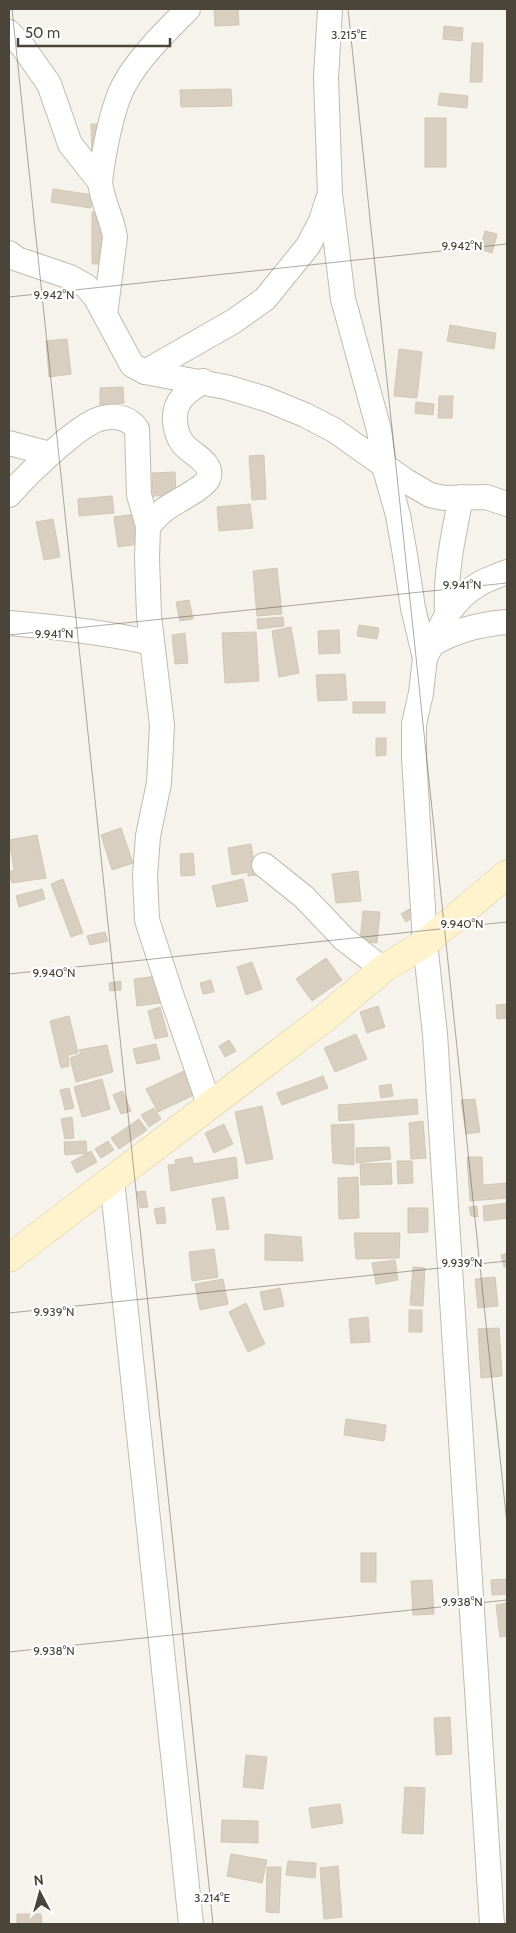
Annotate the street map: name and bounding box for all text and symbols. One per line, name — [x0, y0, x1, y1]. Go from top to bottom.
scale bar — [18, 15, 170, 47]
text: 50 m — [25, 24, 60, 42]
text: 3.215°E — [331, 27, 367, 42]
text: 9.942°N — [441, 238, 483, 253]
text: 9.942°N — [33, 287, 75, 302]
text: 9.941°N — [443, 577, 481, 592]
text: 9.941°N — [35, 626, 73, 641]
text: 9.940°N — [440, 916, 484, 931]
text: 9.940°N — [32, 965, 76, 980]
text: 9.939°N — [441, 1255, 483, 1270]
text: 9.939°N — [33, 1304, 75, 1319]
text: 9.938°N — [441, 1594, 483, 1609]
text: 9.938°N — [33, 1643, 75, 1658]
north arrow — [15, 1868, 65, 1918]
text: N — [33, 1871, 45, 1890]
text: 3.214°E — [194, 1890, 230, 1905]

